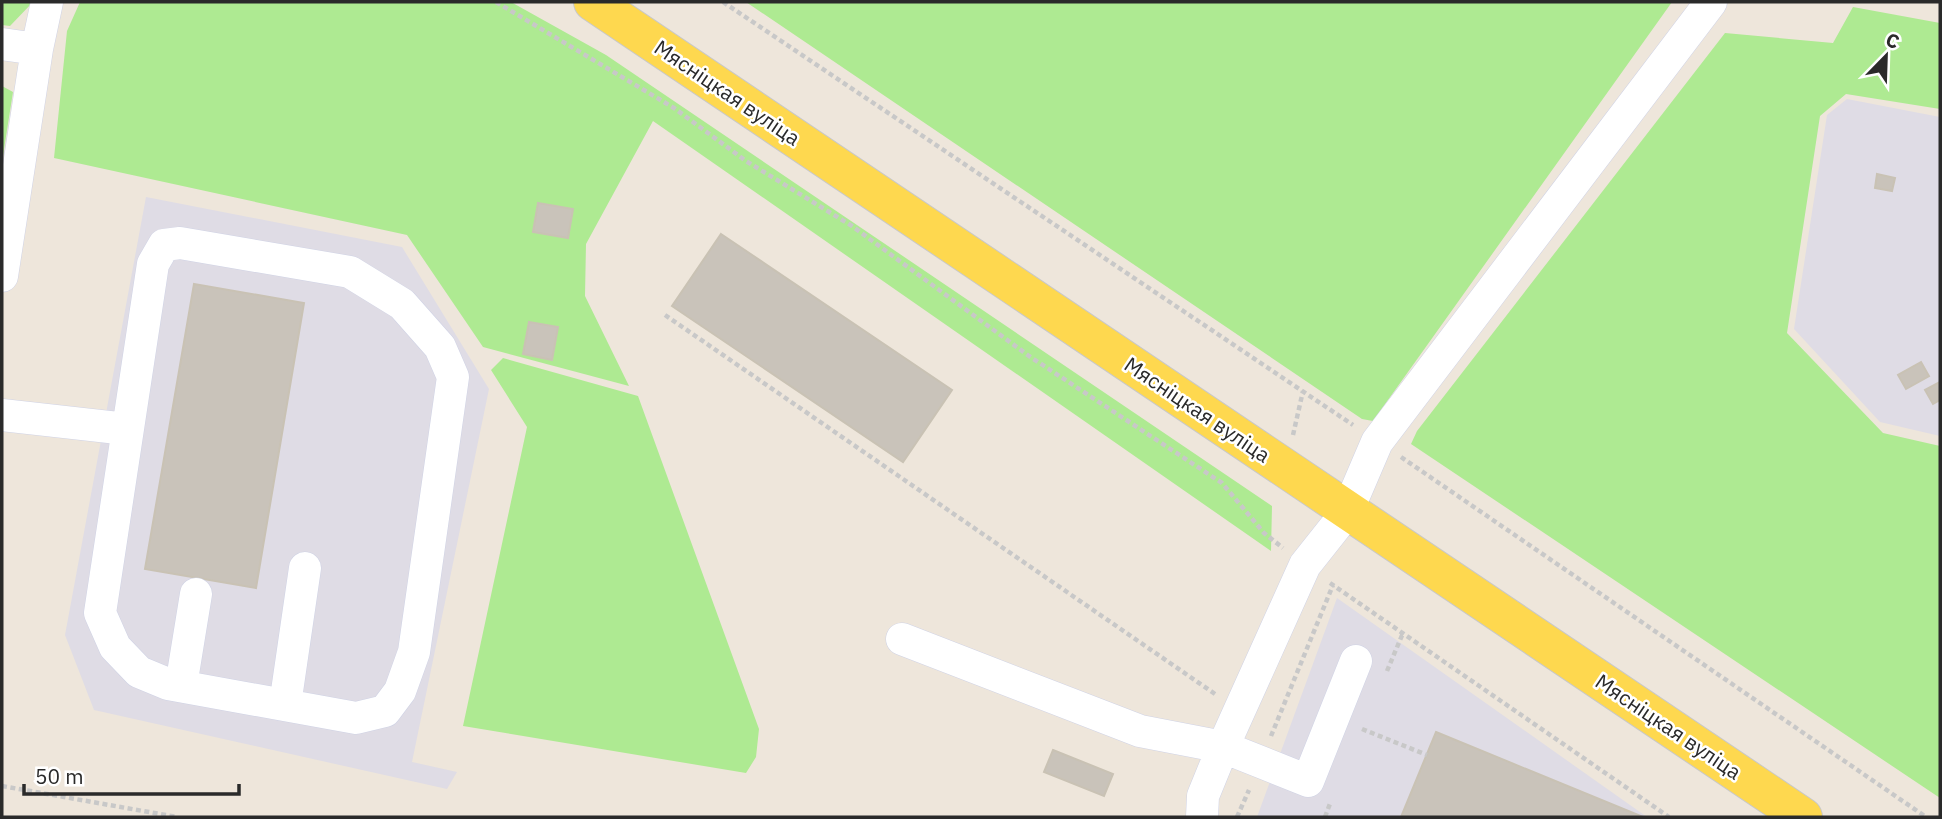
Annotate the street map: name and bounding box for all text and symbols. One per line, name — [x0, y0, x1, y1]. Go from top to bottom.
north arrow — [1851, 21, 1921, 91]
text: С — [1882, 27, 1903, 54]
street label: Мясніцкая вуліца — [649, 33, 806, 151]
street label: Мясніцкая вуліца — [1119, 350, 1276, 468]
street label: Мясніцкая вуліца — [1590, 667, 1747, 785]
scale bar — [24, 752, 240, 796]
text: 50 m — [35, 762, 84, 790]

